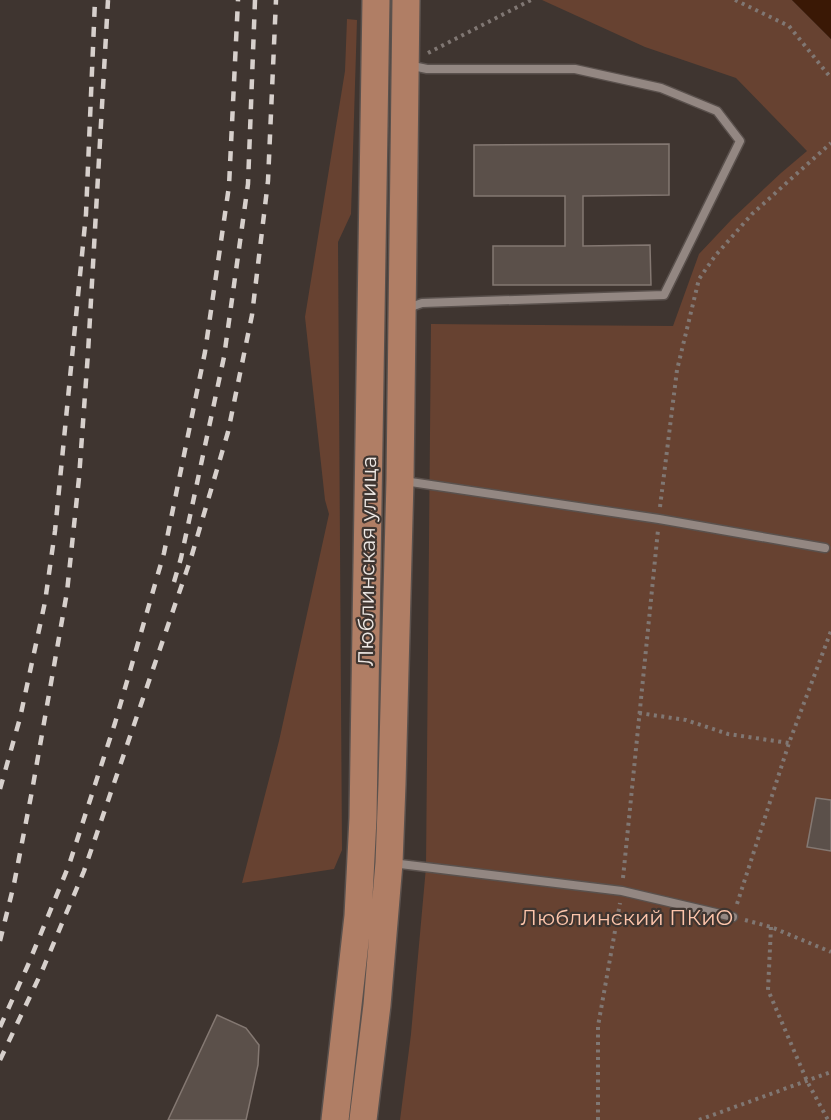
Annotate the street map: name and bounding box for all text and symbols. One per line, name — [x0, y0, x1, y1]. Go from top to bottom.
street label: Люблинская улица — [353, 456, 381, 666]
park label: Люблинский ПКиО — [521, 905, 733, 930]

